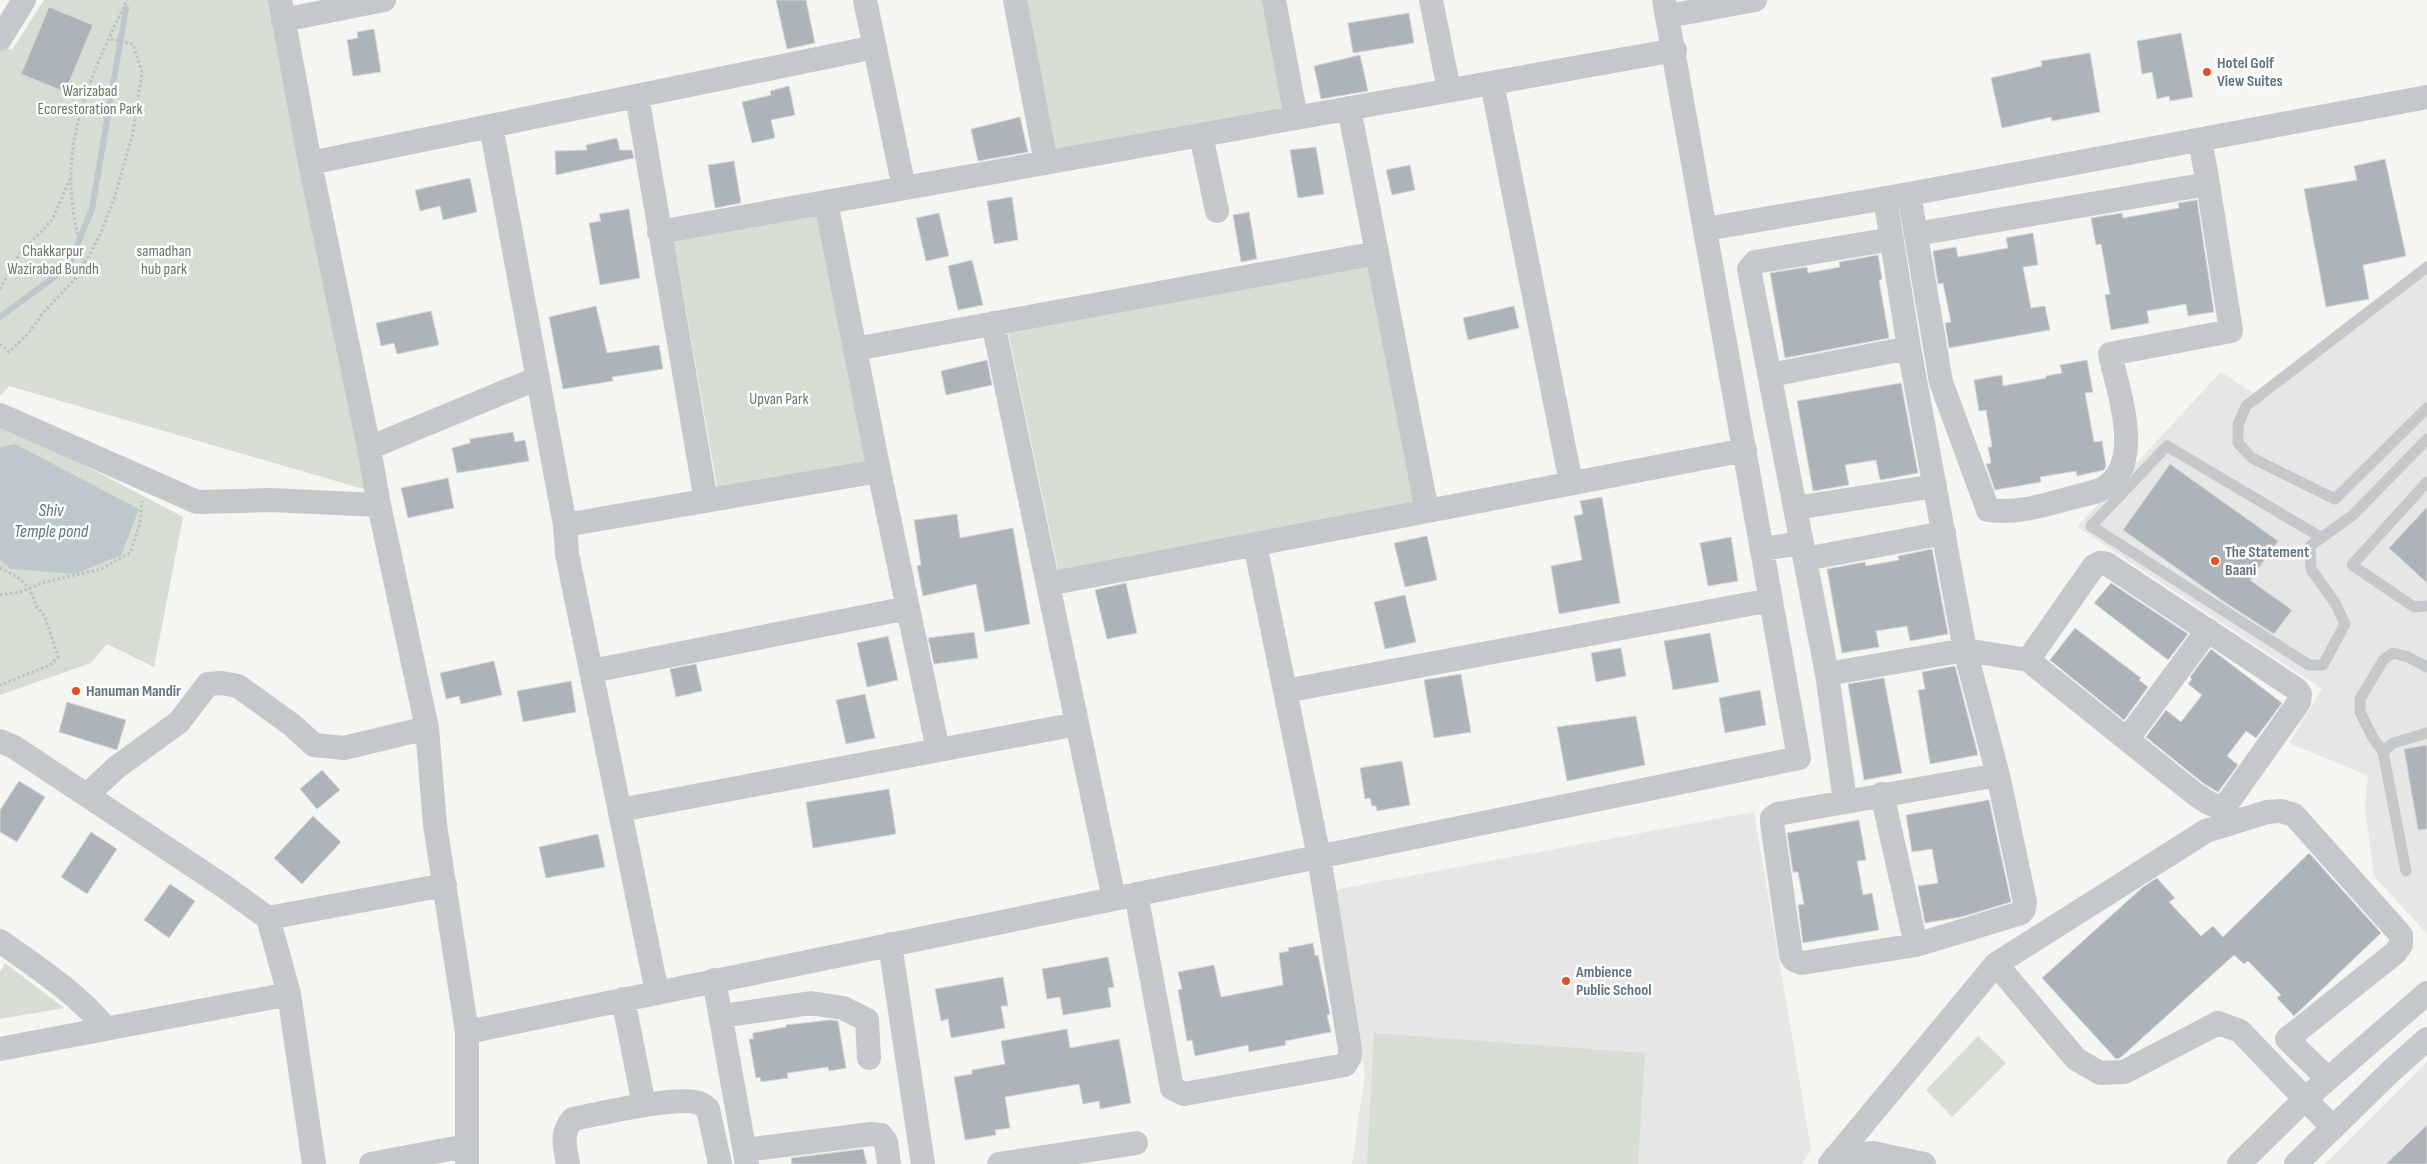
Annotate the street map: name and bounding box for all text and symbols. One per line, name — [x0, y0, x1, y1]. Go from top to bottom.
place label: Hotel Golf View Suites — [2217, 54, 2283, 91]
marker: Hotel Golf View Suites — [2201, 66, 2213, 78]
park label: Warizabad Ecorestoration Park — [37, 82, 143, 119]
park label: Chakkarpur Wazirabad Bundh — [7, 242, 99, 279]
park label: samadhan hub park — [137, 242, 191, 279]
park label: Upvan Park — [749, 390, 809, 409]
water label: Shiv Temple pond — [14, 500, 89, 542]
place label: The Statement Baani — [2225, 543, 2309, 580]
marker: The Statement Baani — [2209, 555, 2221, 567]
place label: Hanuman Mandir — [86, 682, 181, 701]
marker: Hanuman Mandir — [70, 685, 82, 697]
place label: Ambience Public School — [1575, 963, 1651, 1000]
marker: Ambience Public School — [1560, 975, 1572, 987]

